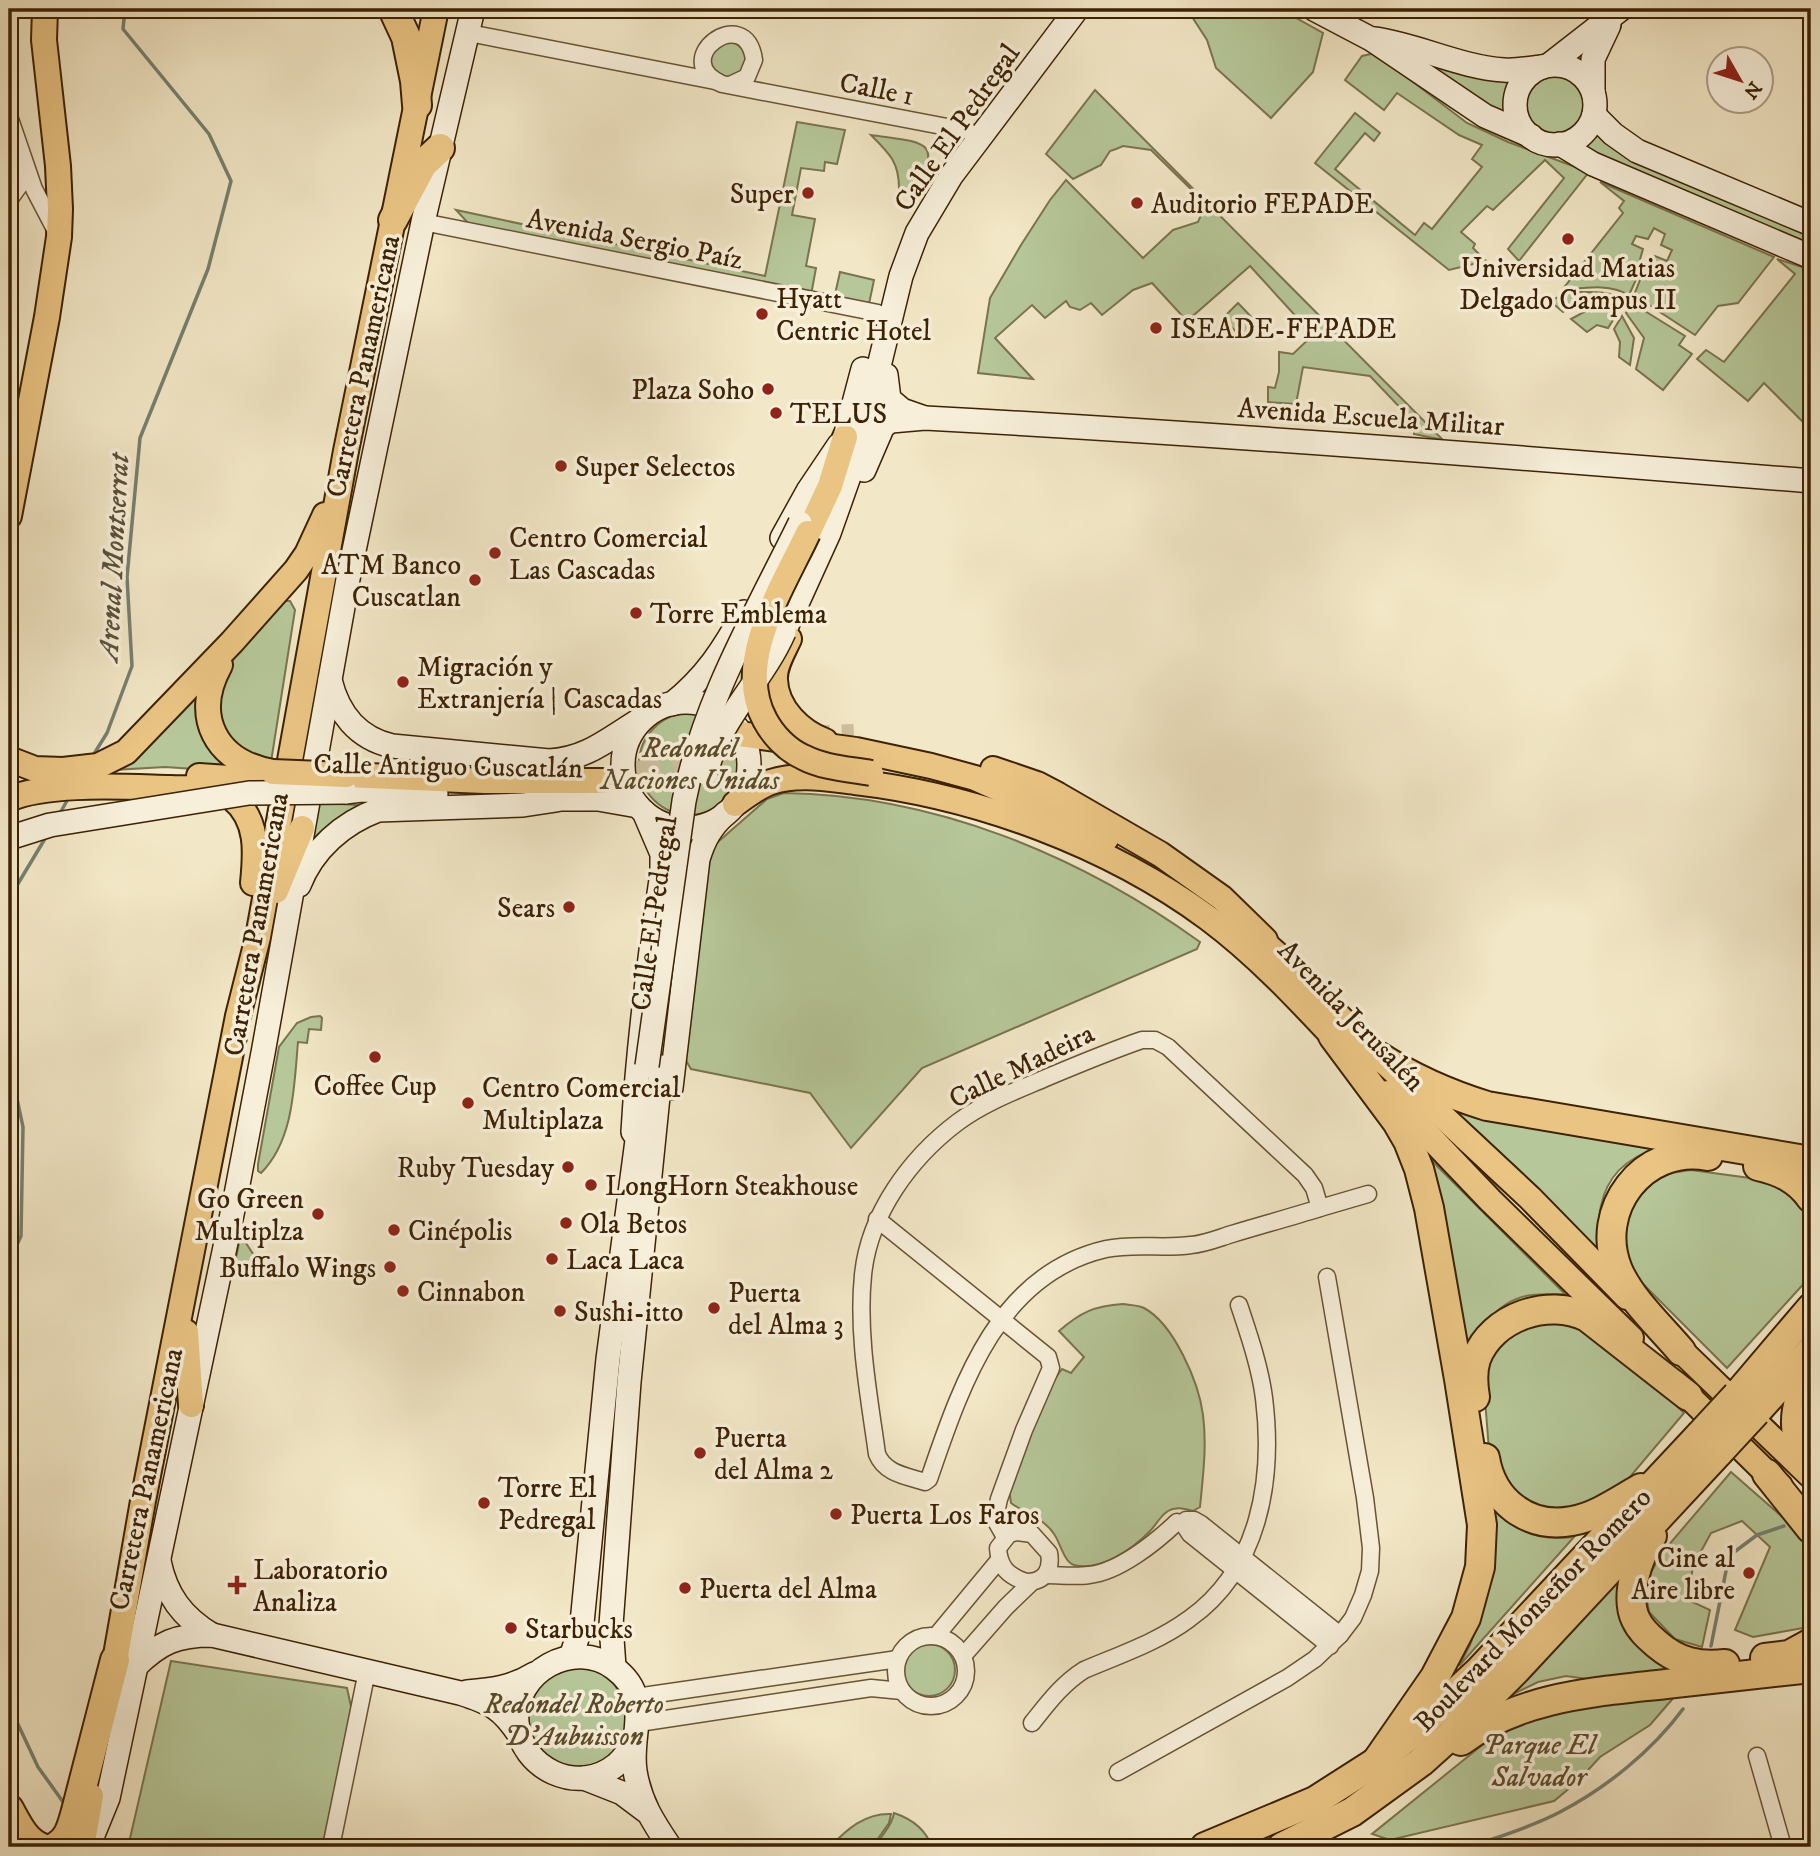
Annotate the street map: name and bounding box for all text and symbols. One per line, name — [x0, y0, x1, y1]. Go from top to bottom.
street label: Calle El Pedregal — [887, 37, 1028, 218]
north arrow — [1704, 46, 1774, 116]
street label: Calle 1 — [837, 65, 917, 114]
text: N — [1738, 76, 1766, 103]
place label: Super — [730, 177, 795, 212]
marker: Super — [800, 185, 816, 201]
place label: Auditorio FEPADE — [1151, 187, 1374, 222]
marker: Auditorio FEPADE — [1129, 195, 1145, 211]
street label: Avenida Sergio Paíz — [524, 201, 746, 278]
marker: Universidad Matias Delgado Campus II — [1560, 231, 1576, 247]
street label: Carretera Panamericana — [319, 232, 408, 501]
place label: Universidad Matias Delgado Campus II — [1459, 251, 1677, 318]
place label: Hyatt Centric Hotel — [776, 282, 932, 349]
marker: Hyatt Centric Hotel — [754, 306, 770, 322]
place label: ISEADE-FEPADE — [1170, 312, 1396, 347]
marker: ISEADE-FEPADE — [1148, 320, 1164, 336]
place label: Plaza Soho — [631, 373, 754, 408]
marker: Plaza Soho — [760, 381, 776, 397]
street label: Avenida Escuela Militar — [1236, 391, 1506, 444]
place label: TELUS — [790, 397, 887, 432]
marker: TELUS — [768, 405, 784, 421]
place label: Super Selectos — [575, 450, 735, 485]
water label: Arenal Montserrat — [90, 451, 139, 665]
marker: Super Selectos — [553, 458, 569, 474]
place label: Centro Comercial Las Cascadas — [509, 521, 708, 588]
marker: Centro Comercial Las Cascadas — [487, 545, 503, 561]
place label: ATM Banco Cuscatlan — [321, 548, 461, 615]
marker: ATM Banco Cuscatlan — [467, 572, 483, 588]
place label: Torre Emblema — [650, 597, 827, 632]
marker: Torre Emblema — [628, 605, 644, 621]
place label: Migración y Extranjería | Cascadas — [417, 650, 662, 717]
marker: Migración y Extranjería | Cascadas — [395, 674, 411, 690]
park label: Redondel Naciones Unidas — [599, 731, 780, 798]
street label: Calle Antiguo Cuscatlán — [313, 747, 583, 786]
street label: Carretera Panamericana — [216, 790, 297, 1059]
street label: Calle El Pedregal — [623, 813, 686, 1013]
place label: Sears — [497, 891, 555, 926]
marker: Sears — [561, 899, 577, 915]
street label: Avenida Jerusalén — [1270, 933, 1432, 1099]
street label: Calle Madeira — [943, 1016, 1100, 1117]
marker: Coffee Cup — [367, 1049, 383, 1065]
place label: Coffee Cup — [313, 1069, 437, 1104]
place label: Centro Comercial Multiplaza — [482, 1071, 681, 1138]
marker: Centro Comercial Multiplaza — [460, 1095, 476, 1111]
place label: Ruby Tuesday — [397, 1151, 555, 1186]
marker: Ruby Tuesday — [560, 1159, 576, 1175]
place label: LongHorn Steakhouse — [605, 1169, 858, 1204]
marker: LongHorn Steakhouse — [583, 1177, 599, 1193]
place label: Go Green Multiplza — [194, 1182, 304, 1249]
marker: Go Green Multiplza — [310, 1206, 326, 1222]
place label: Ola Betos — [580, 1207, 687, 1242]
place label: Cinépolis — [408, 1214, 512, 1249]
marker: Ola Betos — [558, 1215, 574, 1231]
marker: Cinépolis — [386, 1222, 402, 1238]
place label: Laca Laca — [566, 1243, 684, 1278]
place label: Buffalo Wings — [219, 1251, 376, 1286]
marker: Laca Laca — [544, 1251, 560, 1267]
marker: Buffalo Wings — [382, 1259, 398, 1275]
place label: Cinnabon — [417, 1275, 526, 1310]
place label: Puerta del Alma 3 — [728, 1276, 844, 1343]
marker: Cinnabon — [395, 1283, 411, 1299]
place label: Sushi-itto — [574, 1295, 683, 1330]
marker: Puerta del Alma 3 — [706, 1300, 722, 1316]
marker: Sushi-itto — [552, 1303, 568, 1319]
street label: Carretera Panamericana — [102, 1345, 191, 1614]
place label: Puerta del Alma 2 — [714, 1421, 833, 1488]
marker: Puerta del Alma 2 — [692, 1445, 708, 1461]
place label: Torre El Pedregal — [498, 1471, 597, 1538]
street label: Boulevard Monseñor Romero — [1407, 1480, 1659, 1740]
marker: Torre El Pedregal — [476, 1495, 492, 1511]
place label: Puerta Los Faros — [850, 1498, 1039, 1533]
marker: Puerta Los Faros — [828, 1506, 844, 1522]
place label: Cine al Aire libre — [1631, 1541, 1736, 1608]
place label: Laboratorio Analiza — [253, 1553, 388, 1620]
marker: Cine al Aire libre — [1741, 1565, 1757, 1581]
place label: Puerta del Alma — [699, 1572, 877, 1607]
marker: Laboratorio Analiza — [227, 1575, 247, 1595]
marker: Puerta del Alma — [677, 1580, 693, 1596]
place label: Starbucks — [525, 1612, 633, 1647]
marker: Starbucks — [503, 1620, 519, 1636]
park label: Redondel Roberto D'Aubuisson — [483, 1687, 664, 1754]
park label: Parque El Salvador — [1482, 1728, 1598, 1795]

